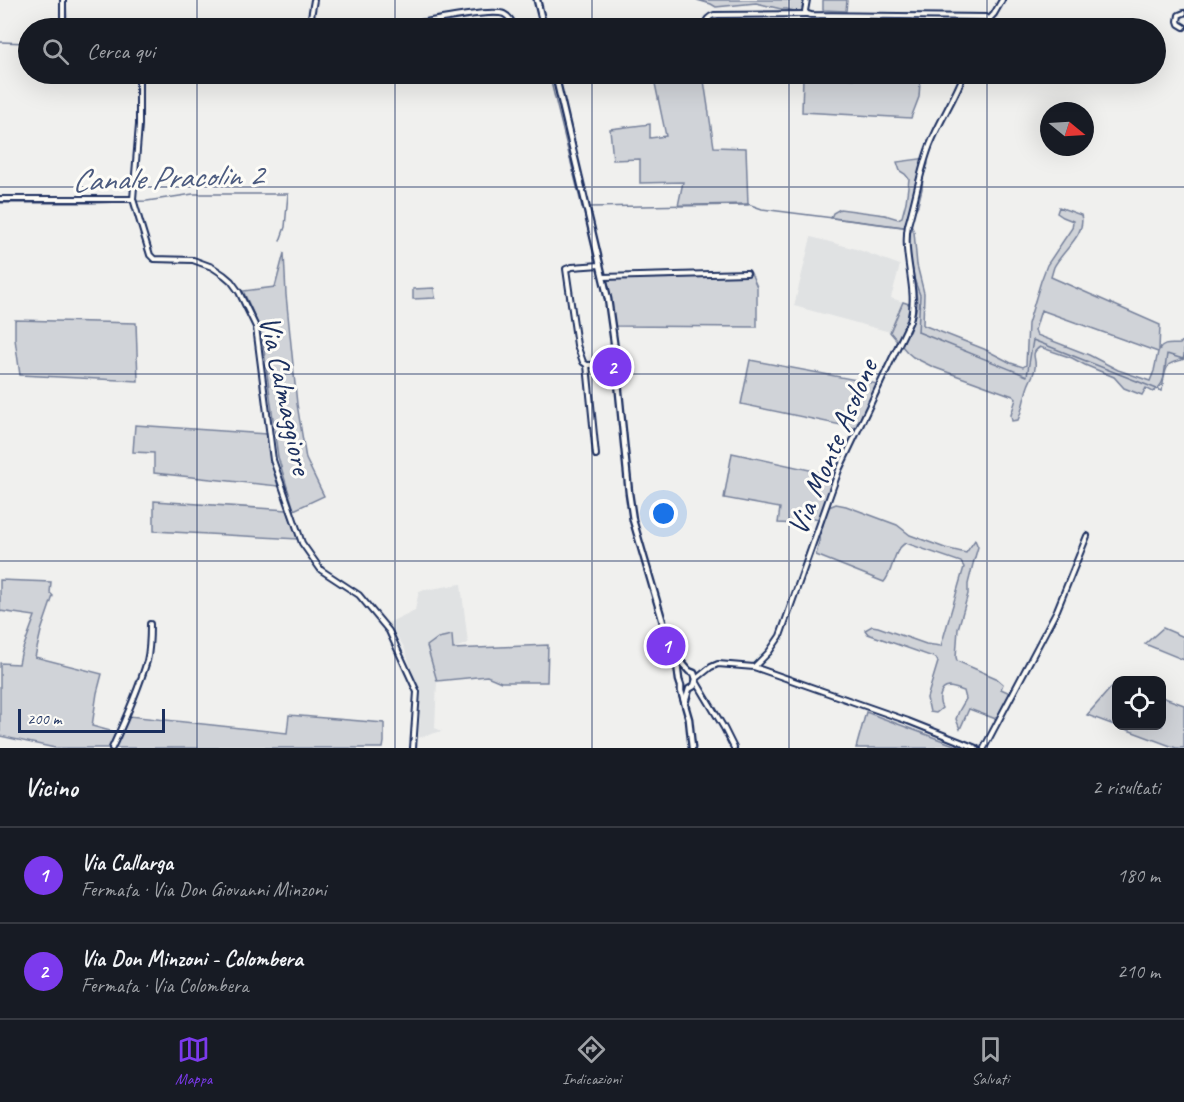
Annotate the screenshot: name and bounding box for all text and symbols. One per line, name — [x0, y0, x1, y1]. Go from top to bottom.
search box — [18, 18, 1166, 84]
icon: search — [39, 35, 72, 68]
text: Cerca qui — [87, 37, 155, 65]
north arrow — [1040, 102, 1094, 156]
water label: Canale Pracolin 2 — [71, 154, 268, 201]
street label: Via Calmaggiore — [251, 312, 322, 480]
pin: 2 — [592, 344, 632, 389]
street label: Via Monte Asolone — [778, 351, 887, 541]
your location — [649, 499, 678, 528]
pin: 1 — [646, 624, 686, 668]
map controls — [1112, 676, 1166, 730]
button: locate — [1112, 676, 1166, 730]
scale bar — [18, 706, 165, 734]
text: 200 m — [27, 709, 61, 729]
text: Vicino — [24, 771, 78, 804]
text: 2 risultati — [1092, 775, 1160, 800]
text: Via Callarga — [81, 849, 173, 877]
text: 1 — [39, 863, 48, 888]
text: 180 m — [1117, 863, 1160, 888]
text: Fermata · Via Don Giovanni Minzoni — [81, 877, 326, 902]
text: Via Don Minzoni - Colombera — [81, 945, 303, 973]
text: 2 — [39, 959, 48, 984]
text: 210 m — [1117, 959, 1160, 984]
text: Fermata · Via Colombera — [81, 973, 248, 998]
tab: Mappa — [175, 1033, 212, 1089]
tab: Indicazioni — [562, 1033, 621, 1089]
tab: Salvati — [972, 1033, 1009, 1089]

